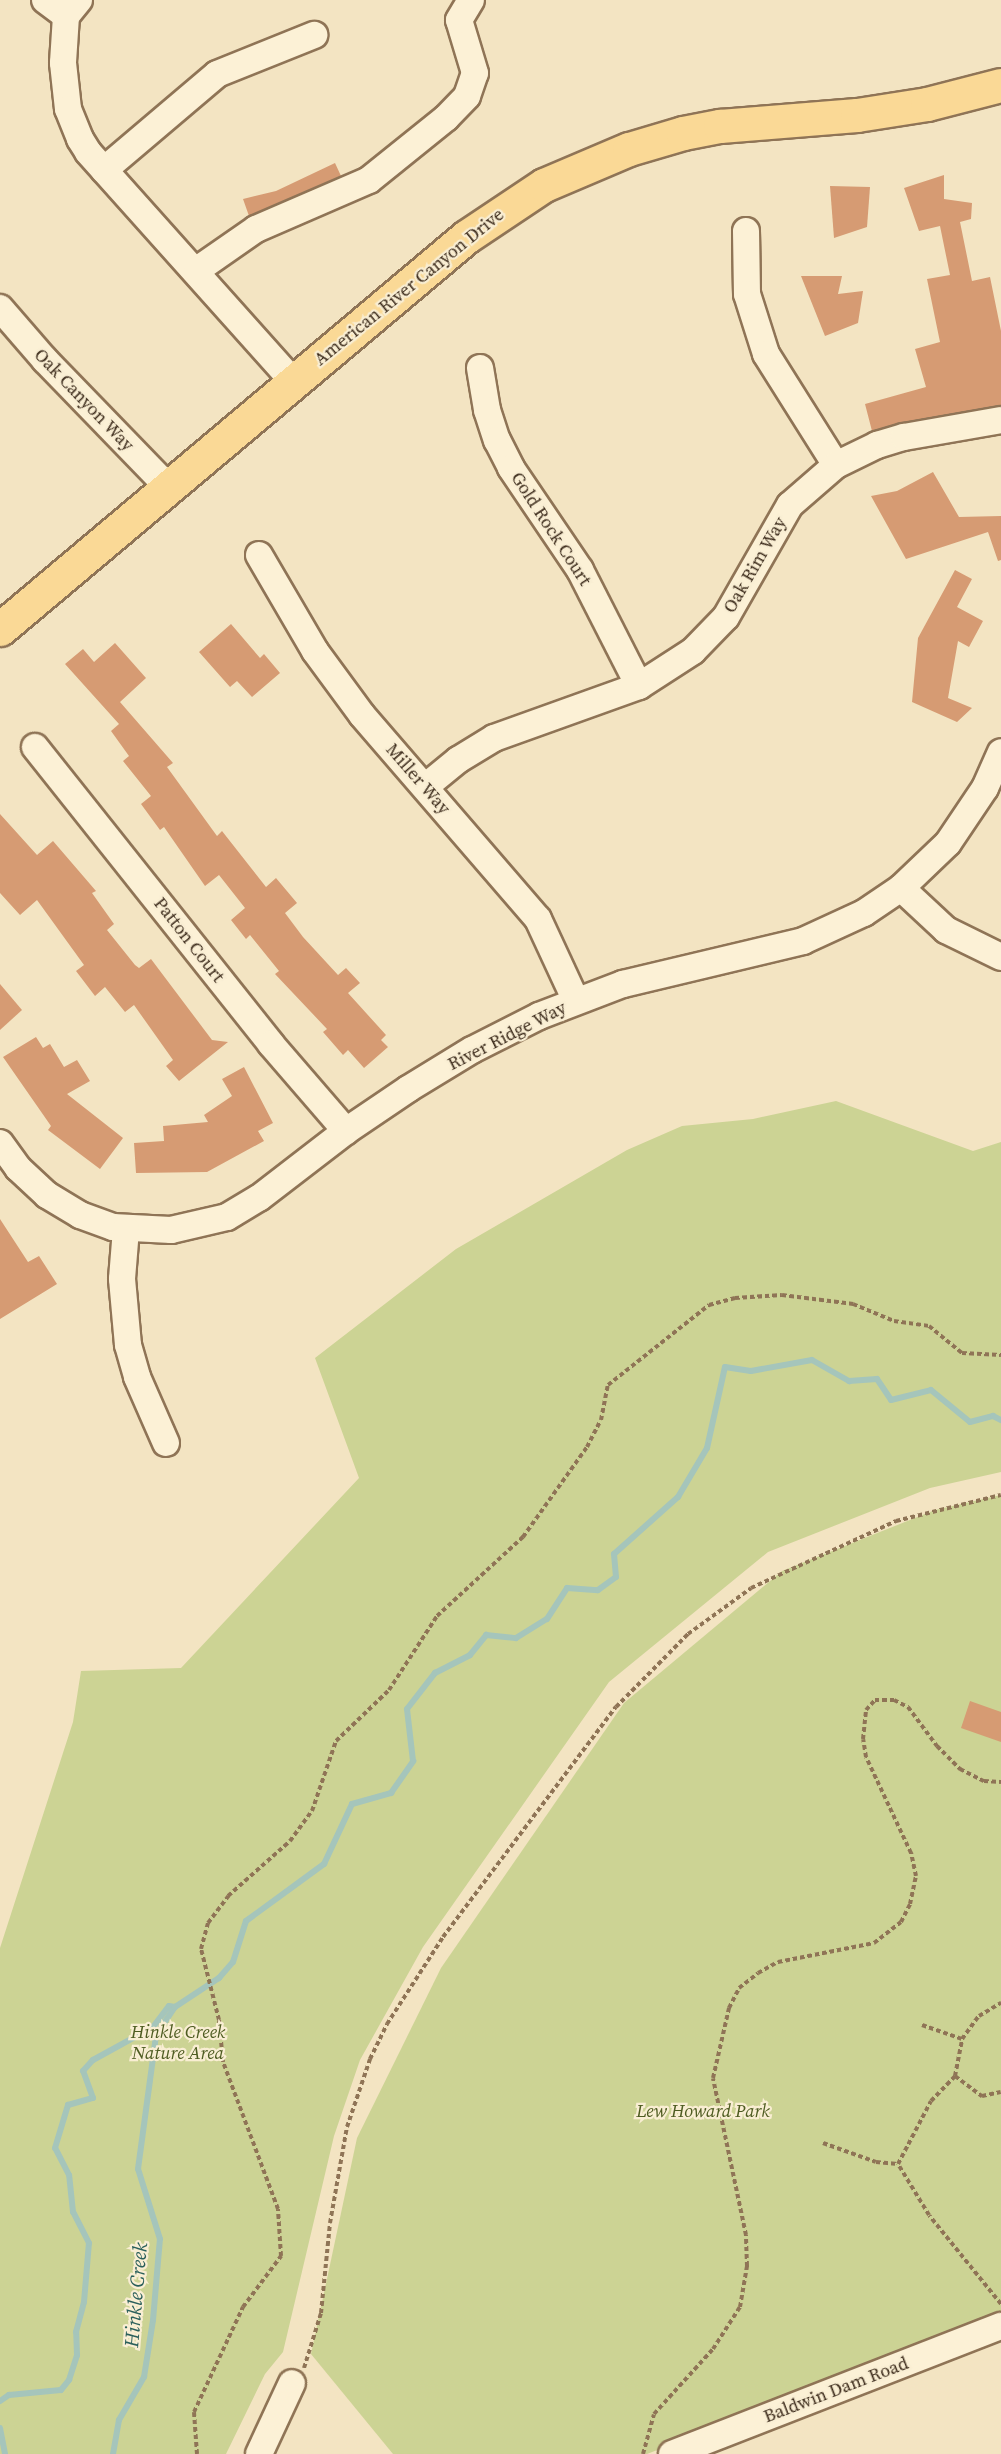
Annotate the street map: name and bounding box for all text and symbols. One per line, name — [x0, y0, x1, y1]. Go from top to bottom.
street label: American River Canyon Drive — [310, 204, 508, 370]
street label: Oak Canyon Way — [29, 344, 139, 456]
street label: Gold Rock Court — [506, 468, 596, 590]
street label: Oak Rim Way — [719, 513, 791, 617]
street label: Miller Way — [381, 739, 455, 819]
street label: Patton Court — [149, 893, 229, 987]
street label: River Ridge Way — [444, 997, 570, 1075]
park label: Hinkle Creek Nature Area — [131, 2022, 225, 2064]
park label: Lew Howard Park — [636, 2100, 770, 2122]
water label: Hinkle Creek — [119, 2242, 153, 2348]
street label: Baldwin Dam Road — [761, 2352, 911, 2428]

